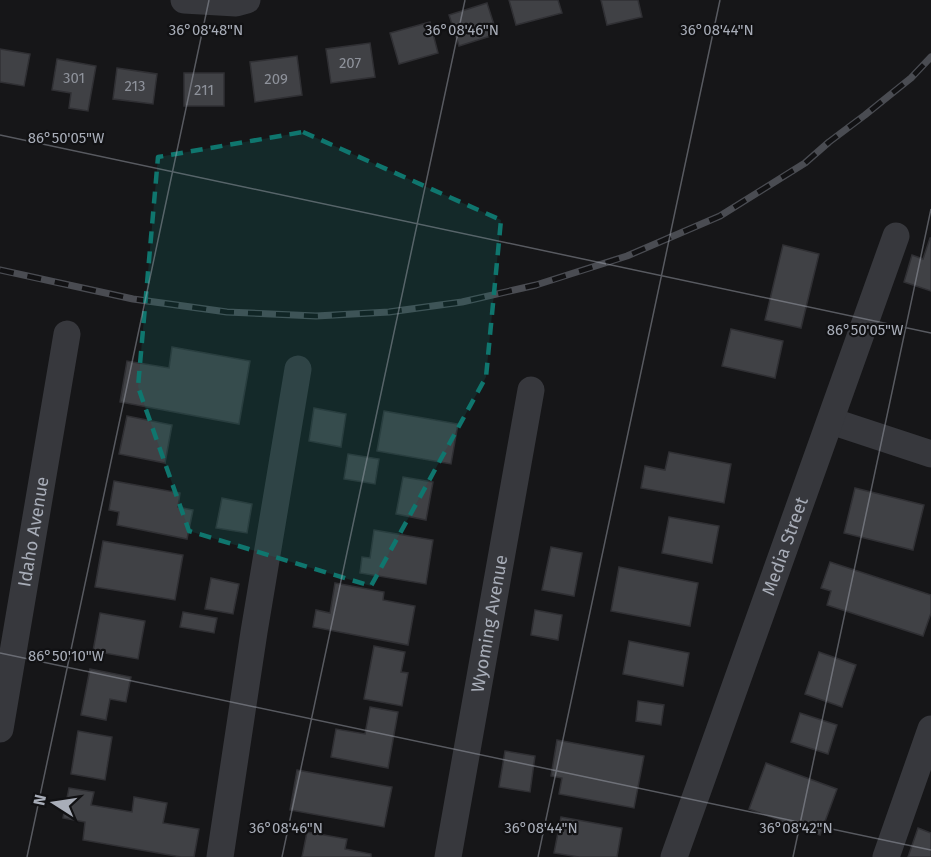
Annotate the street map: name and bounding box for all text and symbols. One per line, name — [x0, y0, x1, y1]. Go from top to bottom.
text: 36°08'48"N — [169, 21, 243, 39]
text: 36°08'46"N — [425, 21, 499, 39]
text: 36°08'44"N — [680, 21, 754, 39]
house number: 207 — [339, 54, 361, 72]
house number: 301 — [63, 69, 85, 87]
house number: 209 — [264, 70, 288, 88]
house number: 213 — [124, 77, 146, 95]
house number: 211 — [194, 81, 214, 99]
text: 86°50'05"W — [28, 129, 105, 147]
text: 86°50'05"W — [827, 321, 904, 339]
street label: Idaho Avenue — [13, 475, 54, 589]
street label: Media Street — [757, 494, 813, 599]
street label: Wyoming Avenue — [466, 553, 512, 694]
text: 86°50'10"W — [28, 647, 105, 665]
north arrow — [24, 773, 84, 833]
text: N — [29, 793, 50, 807]
text: 36°08'46"N — [249, 819, 323, 837]
text: 36°08'44"N — [504, 819, 578, 837]
text: 36°08'42"N — [759, 819, 833, 837]

